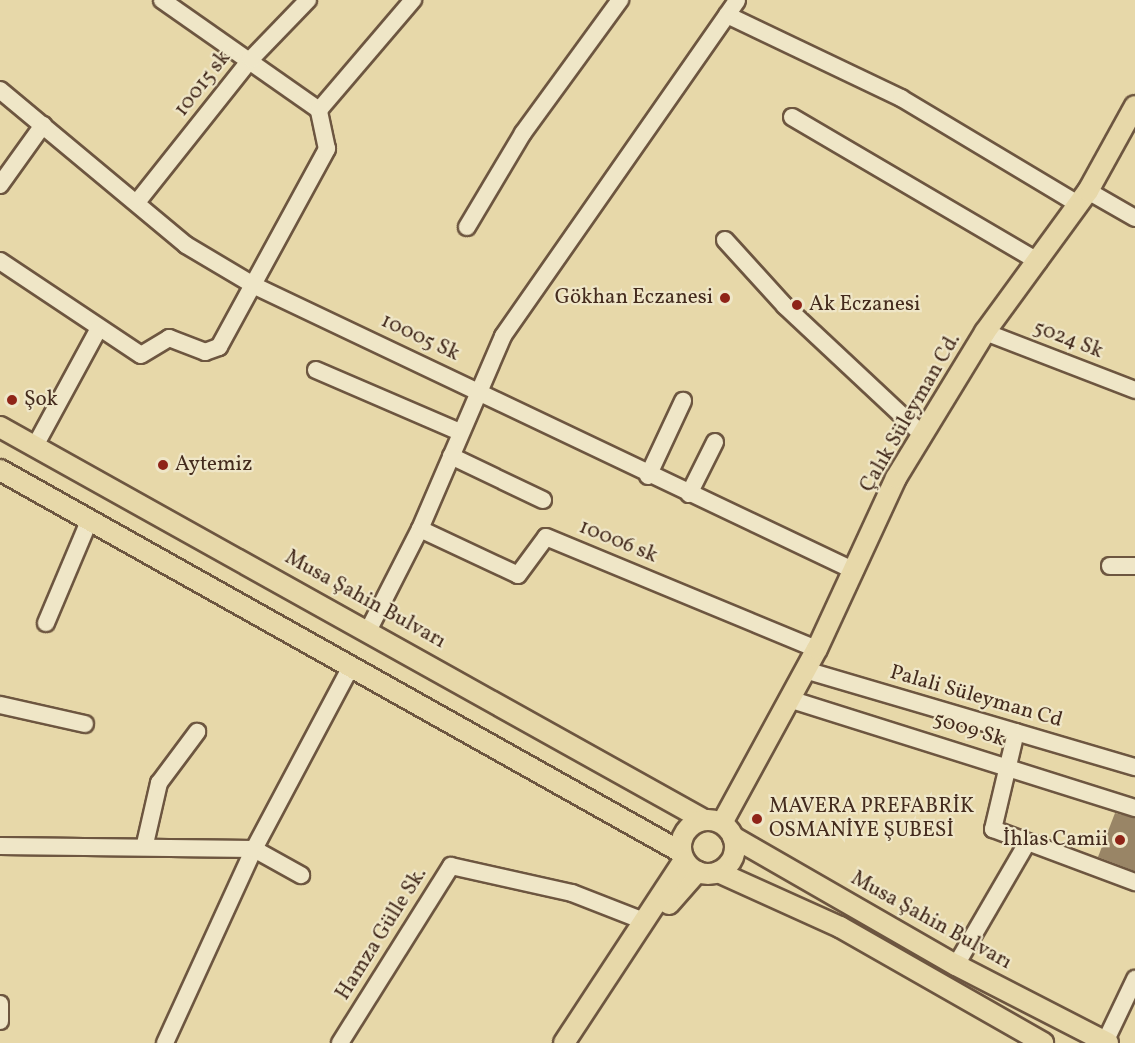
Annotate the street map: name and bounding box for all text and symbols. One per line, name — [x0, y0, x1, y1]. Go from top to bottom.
street label: 10015 sk — [169, 46, 237, 122]
place label: Gökhan Eczanesi — [555, 285, 713, 311]
marker: Gökhan Eczanesi — [718, 291, 732, 305]
place label: Ak Eczanesi — [809, 292, 920, 318]
marker: Ak Eczanesi — [790, 298, 804, 312]
street label: 10005 Sk — [377, 309, 463, 367]
street label: 5024 Sk — [1030, 315, 1106, 365]
street label: Çalık Süleyman Cd. — [855, 329, 967, 497]
place label: Şok — [24, 387, 58, 413]
marker: Şok — [5, 393, 19, 407]
place label: Aytemiz — [175, 452, 252, 478]
marker: Aytemiz — [156, 458, 170, 472]
street label: 10006 sk — [575, 515, 661, 569]
street label: Musa Şahin Bulvarı — [280, 545, 450, 655]
street label: Palali Süleyman Cd — [887, 660, 1065, 734]
street label: 5009 Sk — [930, 707, 1008, 753]
place label: MAVERA PREFABRİK OSMANİYE ŞUBESİ — [769, 794, 974, 844]
marker: MAVERA PREFABRİK OSMANİYE ŞUBESİ — [750, 812, 764, 826]
place label: İhlas Camii — [1003, 827, 1108, 853]
marker: İhlas Camii — [1113, 833, 1127, 847]
street label: Hamza Gülle Sk. — [331, 863, 433, 1005]
street label: Musa Şahin Bulvarı — [846, 866, 1016, 976]

